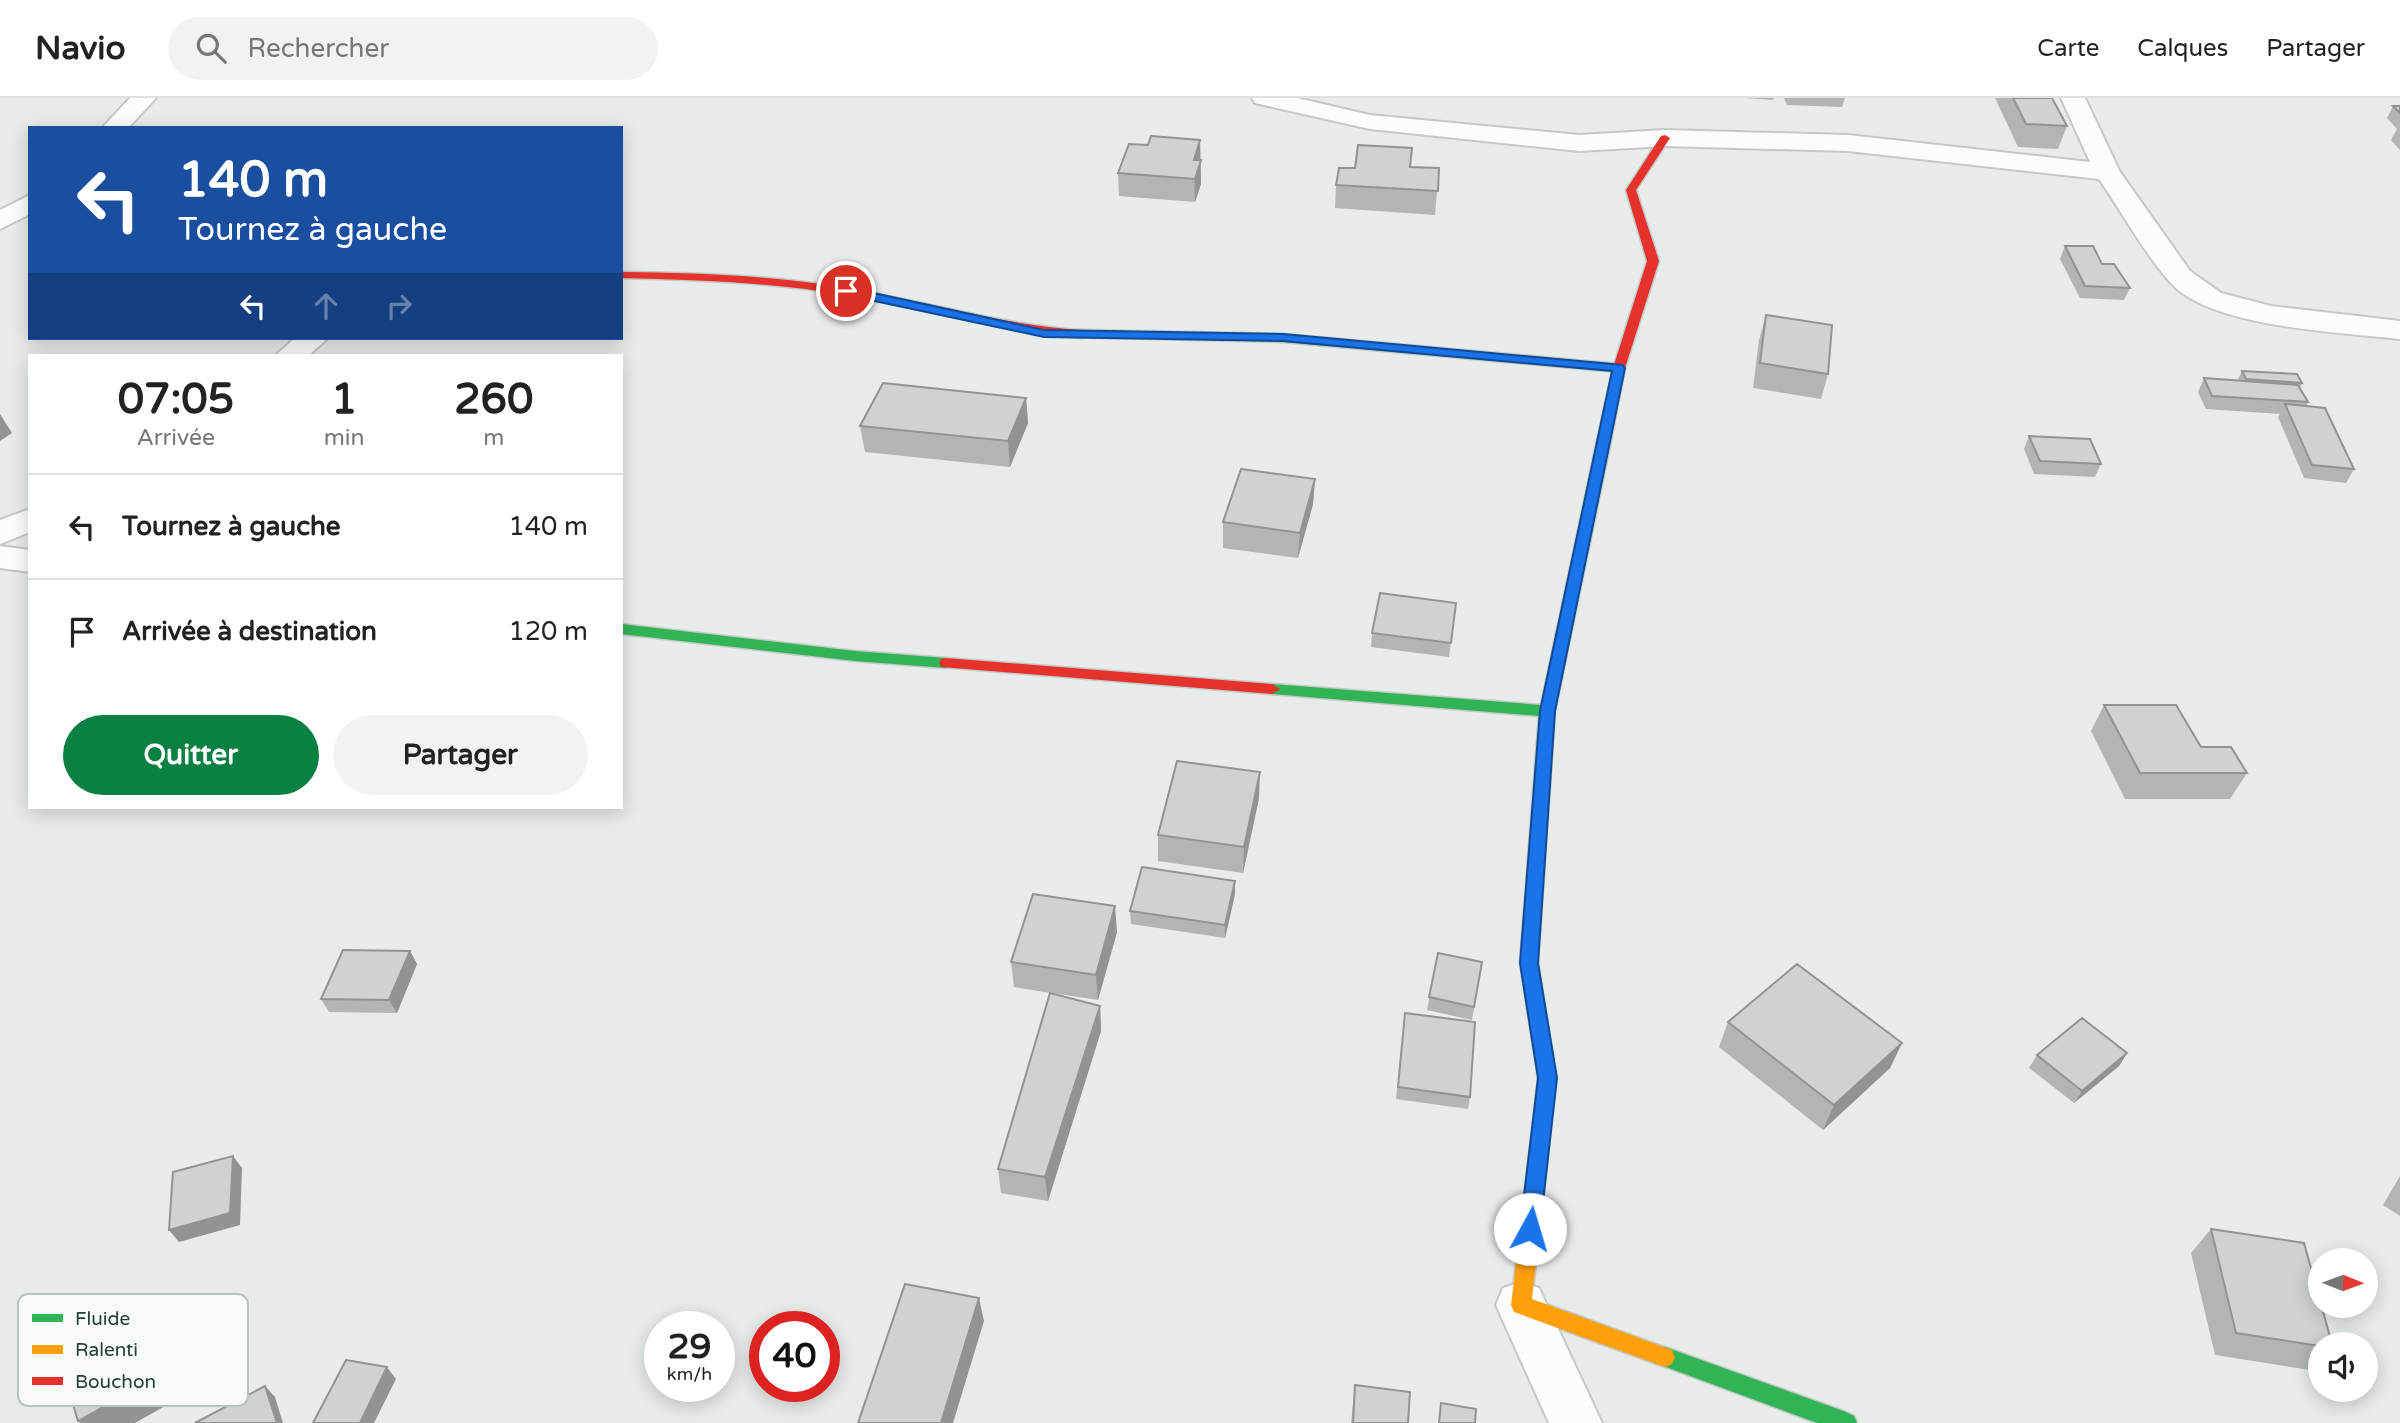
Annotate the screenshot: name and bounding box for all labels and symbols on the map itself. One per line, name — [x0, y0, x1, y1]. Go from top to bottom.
pin — [816, 261, 876, 321]
position arrow — [1493, 1192, 1567, 1266]
north arrow — [2308, 1248, 2378, 1318]
legend — [18, 1294, 248, 1406]
text: Fluide — [75, 1308, 130, 1330]
speed limit sign: 40 — [749, 1311, 840, 1402]
text: Ralenti — [75, 1339, 138, 1361]
text: Bouchon — [75, 1371, 156, 1393]

